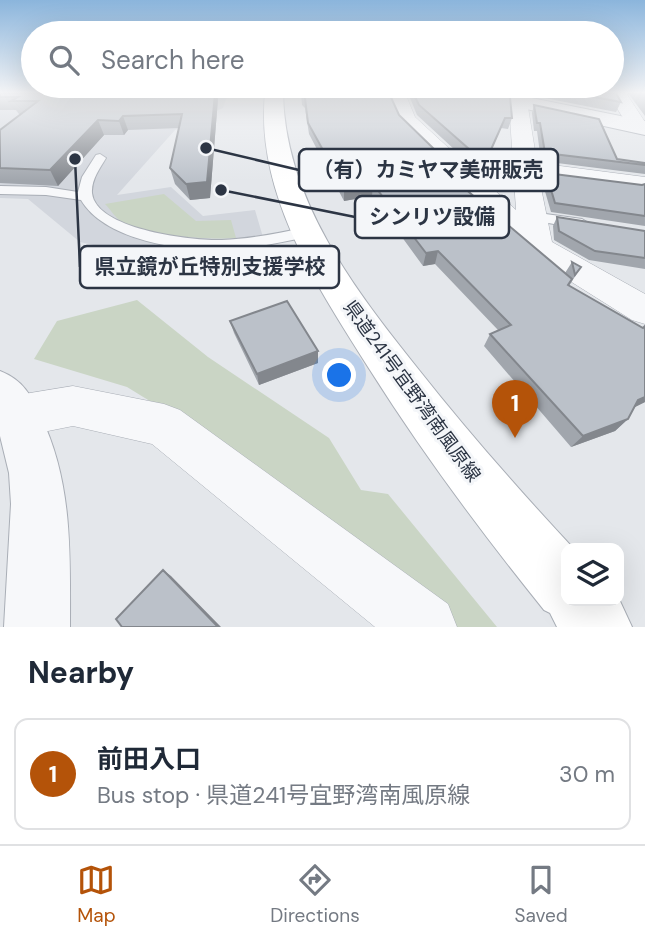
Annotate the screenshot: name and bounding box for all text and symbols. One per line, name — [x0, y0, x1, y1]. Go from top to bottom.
search box — [21, 21, 624, 98]
icon: search — [45, 41, 83, 79]
text: Search here — [101, 43, 244, 77]
callout: （有）カミヤマ美研販売 — [299, 149, 558, 191]
text: （有）カミヤマ美研販売 — [313, 156, 544, 184]
callout: シンリツ設備 — [355, 196, 509, 238]
text: シンリツ設備 — [369, 203, 495, 231]
callout: 県立鏡が丘特別支援学校 — [80, 246, 339, 288]
text: 県立鏡が丘特別支援学校 — [95, 253, 326, 281]
street label: 県道241号宜野湾南風原線 — [338, 295, 486, 487]
your location — [322, 358, 356, 392]
pin: 1 — [492, 380, 538, 438]
map controls — [561, 543, 624, 606]
button: layers — [561, 543, 624, 606]
text: Nearby — [28, 653, 134, 692]
text: 前田入口 — [97, 742, 201, 776]
text: 1 — [49, 759, 57, 789]
text: 30 m — [559, 759, 615, 789]
text: Bus stop · 県道241号宜野湾南風原線 — [97, 780, 470, 810]
tab: Map — [77, 861, 116, 928]
tab: Directions — [270, 861, 360, 928]
tab: Saved — [514, 861, 568, 928]

